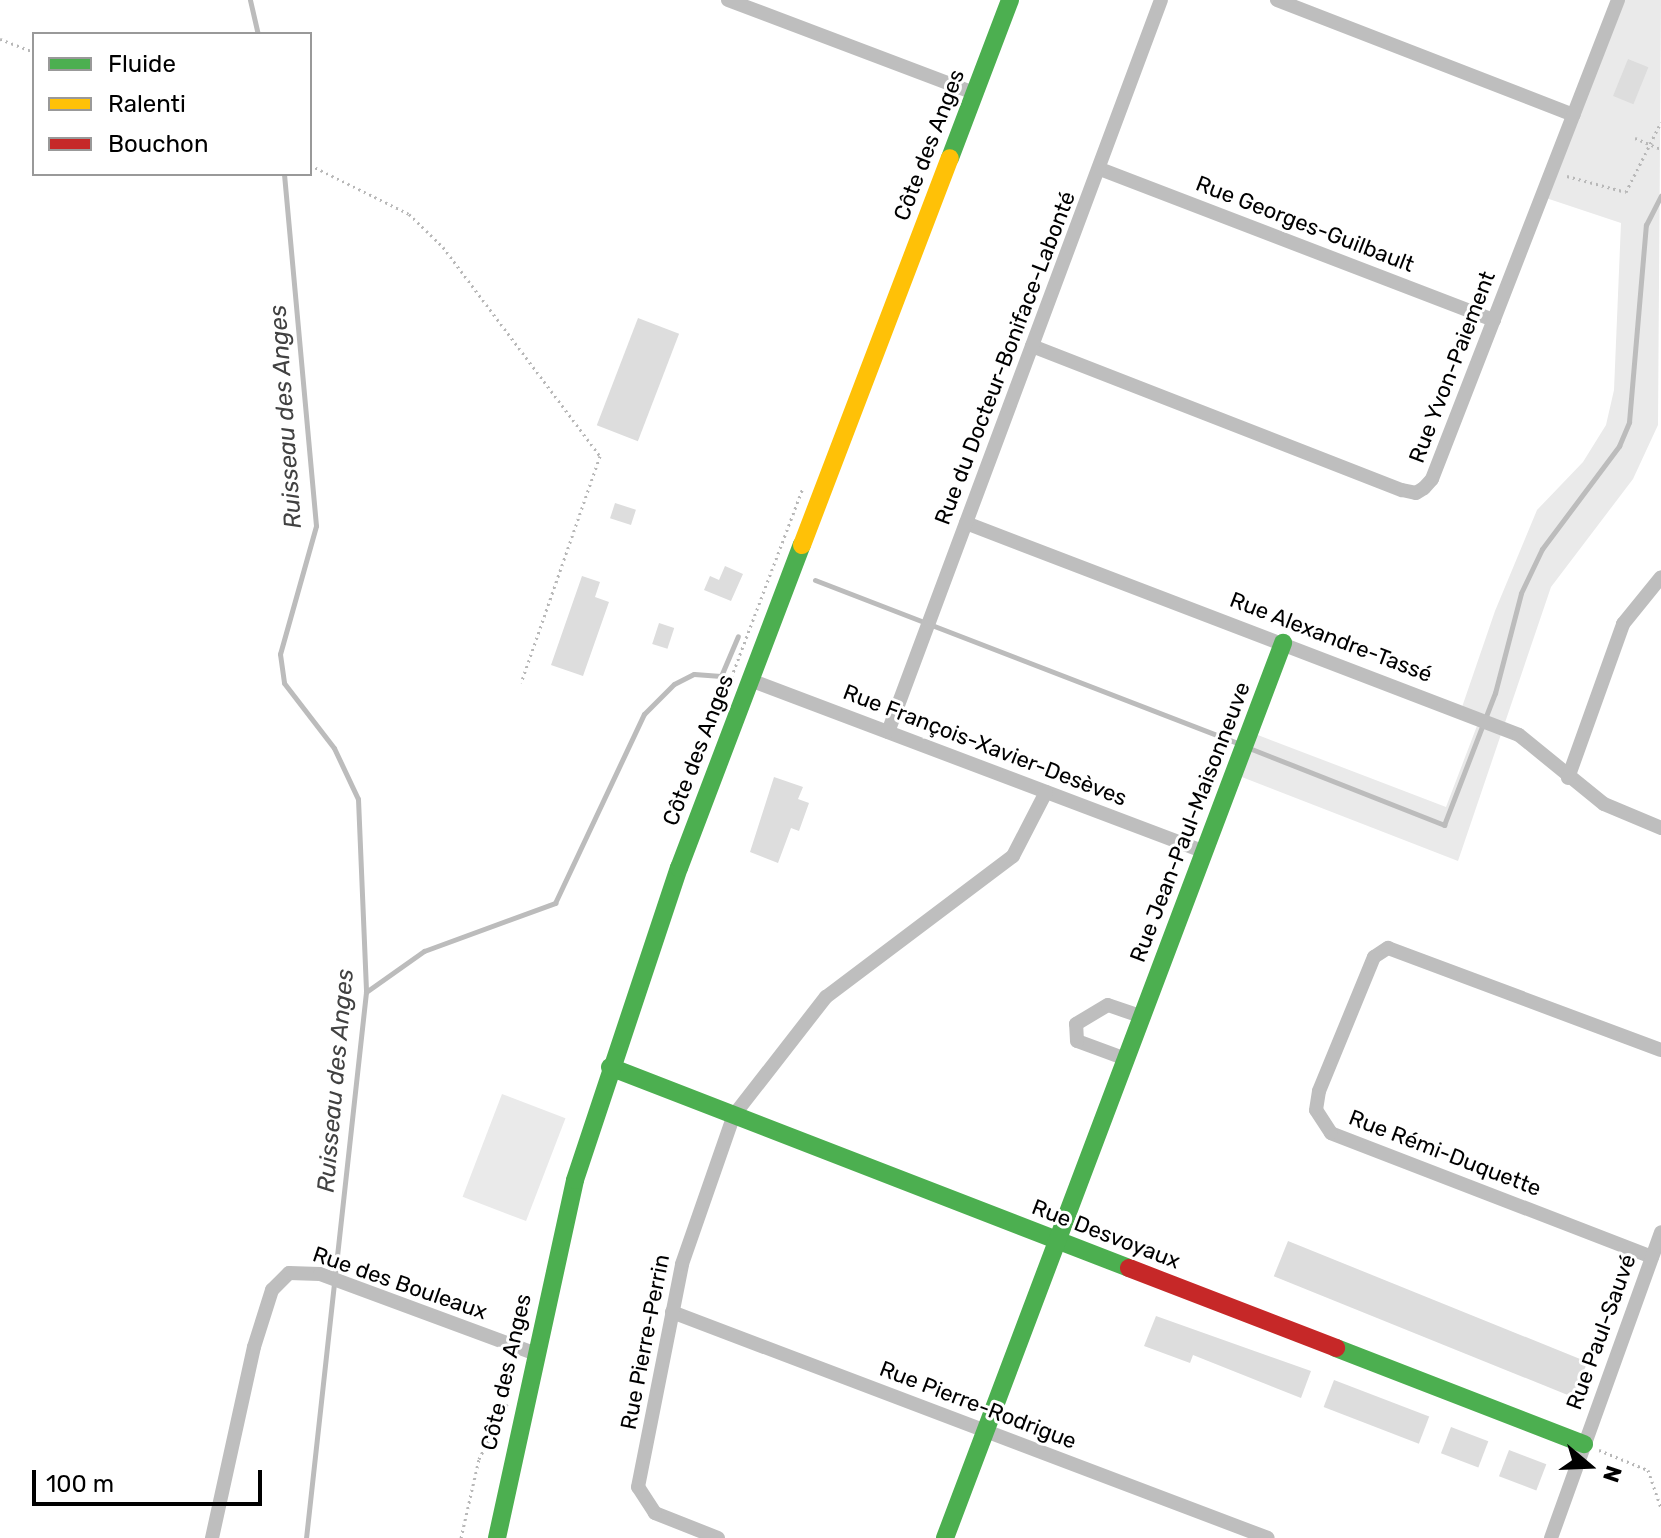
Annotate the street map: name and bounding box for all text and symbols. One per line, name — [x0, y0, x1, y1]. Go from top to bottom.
legend — [32, 32, 312, 176]
text: Fluide — [108, 50, 176, 78]
street label: Côte des Anges — [888, 65, 970, 225]
text: Ralenti — [108, 90, 186, 118]
text: Bouchon — [108, 130, 208, 158]
street label: Rue Georges-Guilbault — [1192, 170, 1418, 278]
street label: Rue du Docteur-Boniface-Labonté — [929, 188, 1081, 528]
street label: Rue Yvon-Paiement — [1403, 267, 1501, 467]
water label: Ruisseau des Anges — [264, 304, 308, 530]
street label: Rue Alexandre-Tassé — [1226, 586, 1436, 688]
street label: Côte des Anges — [657, 670, 739, 830]
street label: Rue Jean-Paul-Maisonneuve — [1124, 678, 1256, 966]
street label: Rue François-Xavier-Desèves — [839, 679, 1131, 811]
water label: Ruisseau des Anges — [312, 968, 360, 1194]
street label: Rue Rémi-Duquette — [1345, 1104, 1545, 1202]
street label: Rue Desvoyaux — [1028, 1194, 1184, 1274]
street label: Rue des Bouleaux — [309, 1241, 491, 1325]
street label: Rue Paul-Sauvé — [1561, 1251, 1641, 1413]
street label: Rue Pierre-Perrin — [615, 1252, 675, 1432]
street label: Côte des Anges — [475, 1291, 537, 1453]
street label: Rue Pierre-Rodrigue — [876, 1355, 1080, 1455]
north arrow — [1549, 1426, 1629, 1506]
scale bar — [36, 1454, 266, 1504]
text: N — [1597, 1462, 1628, 1486]
text: 100 m — [46, 1470, 114, 1498]

